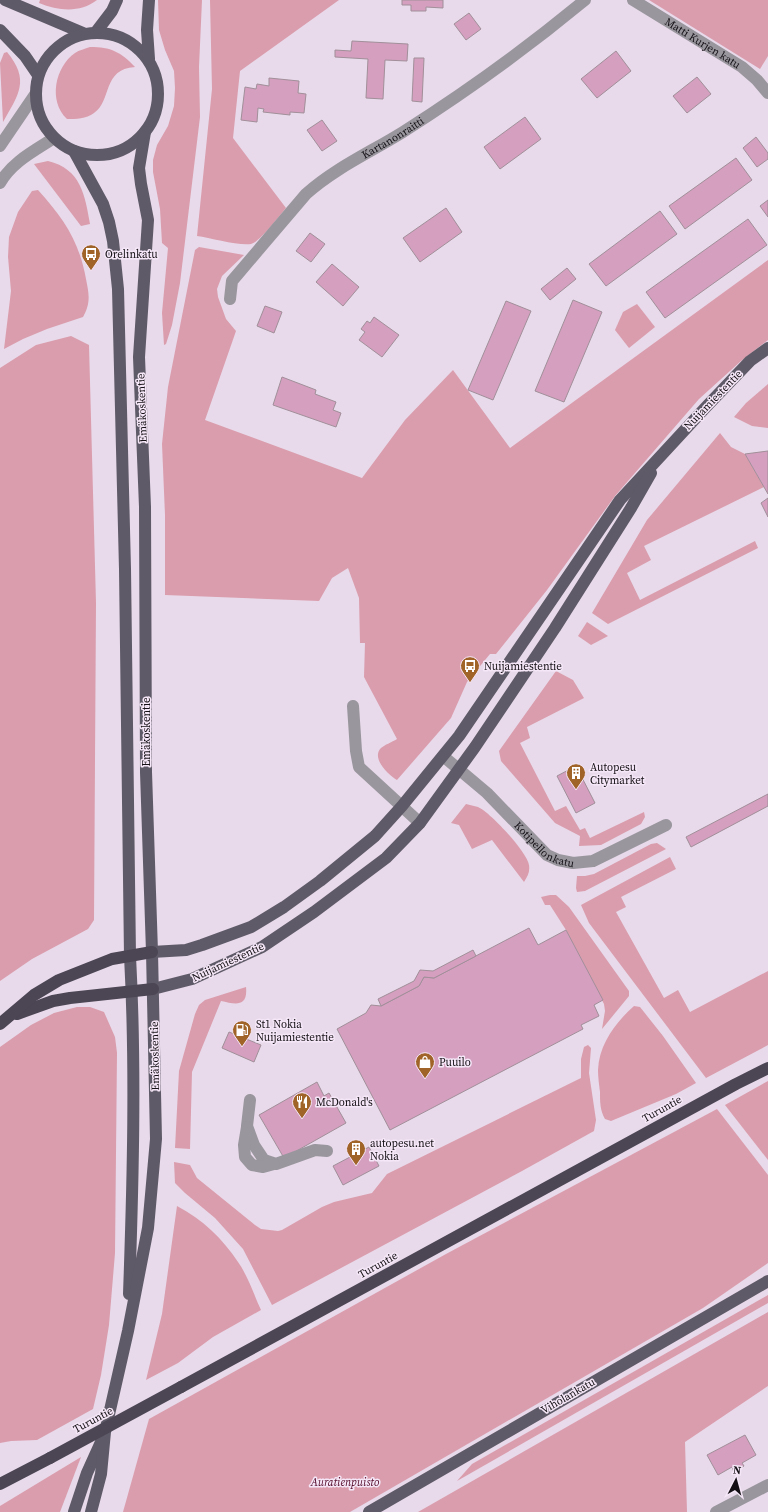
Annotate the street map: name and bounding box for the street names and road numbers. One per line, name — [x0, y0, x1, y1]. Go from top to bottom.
street label: Matti Kurjen katu — [662, 14, 744, 72]
street label: Kartanonraitti — [359, 113, 427, 162]
street label: Nuijamiestentie — [681, 366, 746, 433]
street label: Emäkoskentie — [133, 373, 151, 443]
street label: Emäkoskentie — [139, 697, 154, 767]
street label: Kotipellonkatu — [511, 818, 576, 871]
street label: Nuijamiestentie — [189, 939, 267, 985]
street label: Emäkoskentie — [147, 1021, 163, 1091]
street label: Turuntie — [640, 1092, 685, 1126]
street label: Turuntie — [356, 1248, 401, 1282]
street label: Viholankatu — [538, 1374, 598, 1417]
street label: Turuntie — [71, 1403, 116, 1437]

